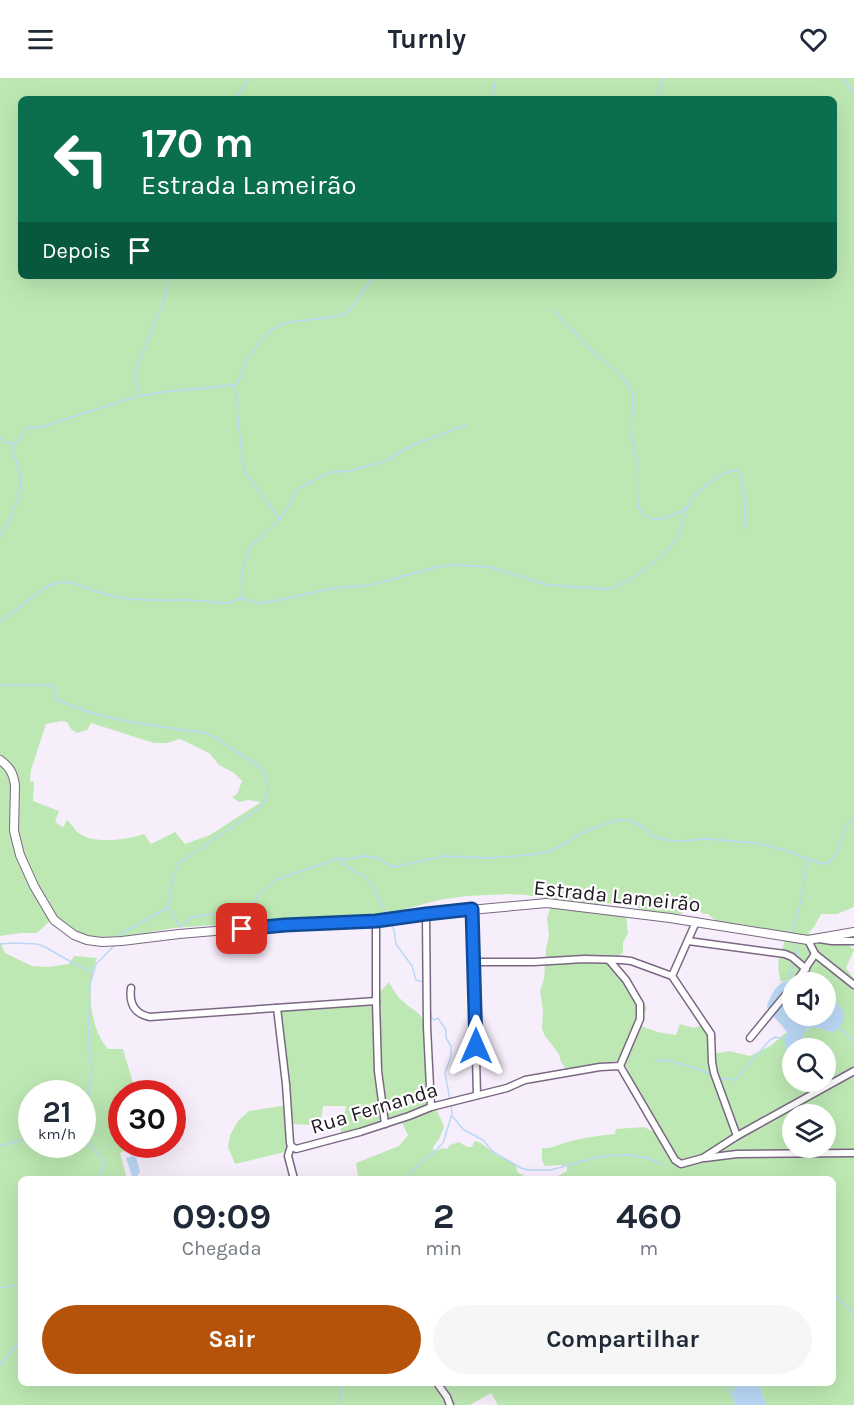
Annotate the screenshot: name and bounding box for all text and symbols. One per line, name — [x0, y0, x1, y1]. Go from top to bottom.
icon: menu — [24, 23, 57, 56]
text: Turnly — [388, 23, 466, 55]
icon: heart — [797, 23, 830, 56]
text: 170 m — [141, 118, 254, 168]
icon: left — [42, 120, 120, 198]
text: Estrada Lameirão — [141, 169, 356, 201]
icon: arrive — [123, 234, 156, 267]
text: Depois — [42, 238, 111, 264]
street label: Estrada Lameirão — [532, 875, 702, 917]
pin — [216, 903, 267, 954]
icon: arrive — [225, 912, 258, 945]
map controls — [782, 972, 836, 1158]
button: sound — [782, 972, 836, 1026]
position arrow — [444, 1014, 508, 1078]
button: search — [782, 1038, 836, 1092]
street label: Rua Fernanda — [307, 1077, 441, 1139]
speed limit sign: 30 — [108, 1080, 186, 1158]
text: 21 — [43, 1094, 71, 1130]
button: layers — [782, 1104, 836, 1158]
text: km/h — [38, 1125, 76, 1143]
text: 09:09 — [172, 1195, 271, 1237]
text: 2 — [433, 1195, 454, 1237]
text: 460 — [616, 1195, 682, 1237]
text: Chegada — [182, 1237, 261, 1260]
text: min — [425, 1237, 462, 1260]
text: m — [640, 1237, 658, 1260]
button: Sair — [42, 1305, 421, 1374]
button: Compartilhar — [433, 1305, 812, 1374]

